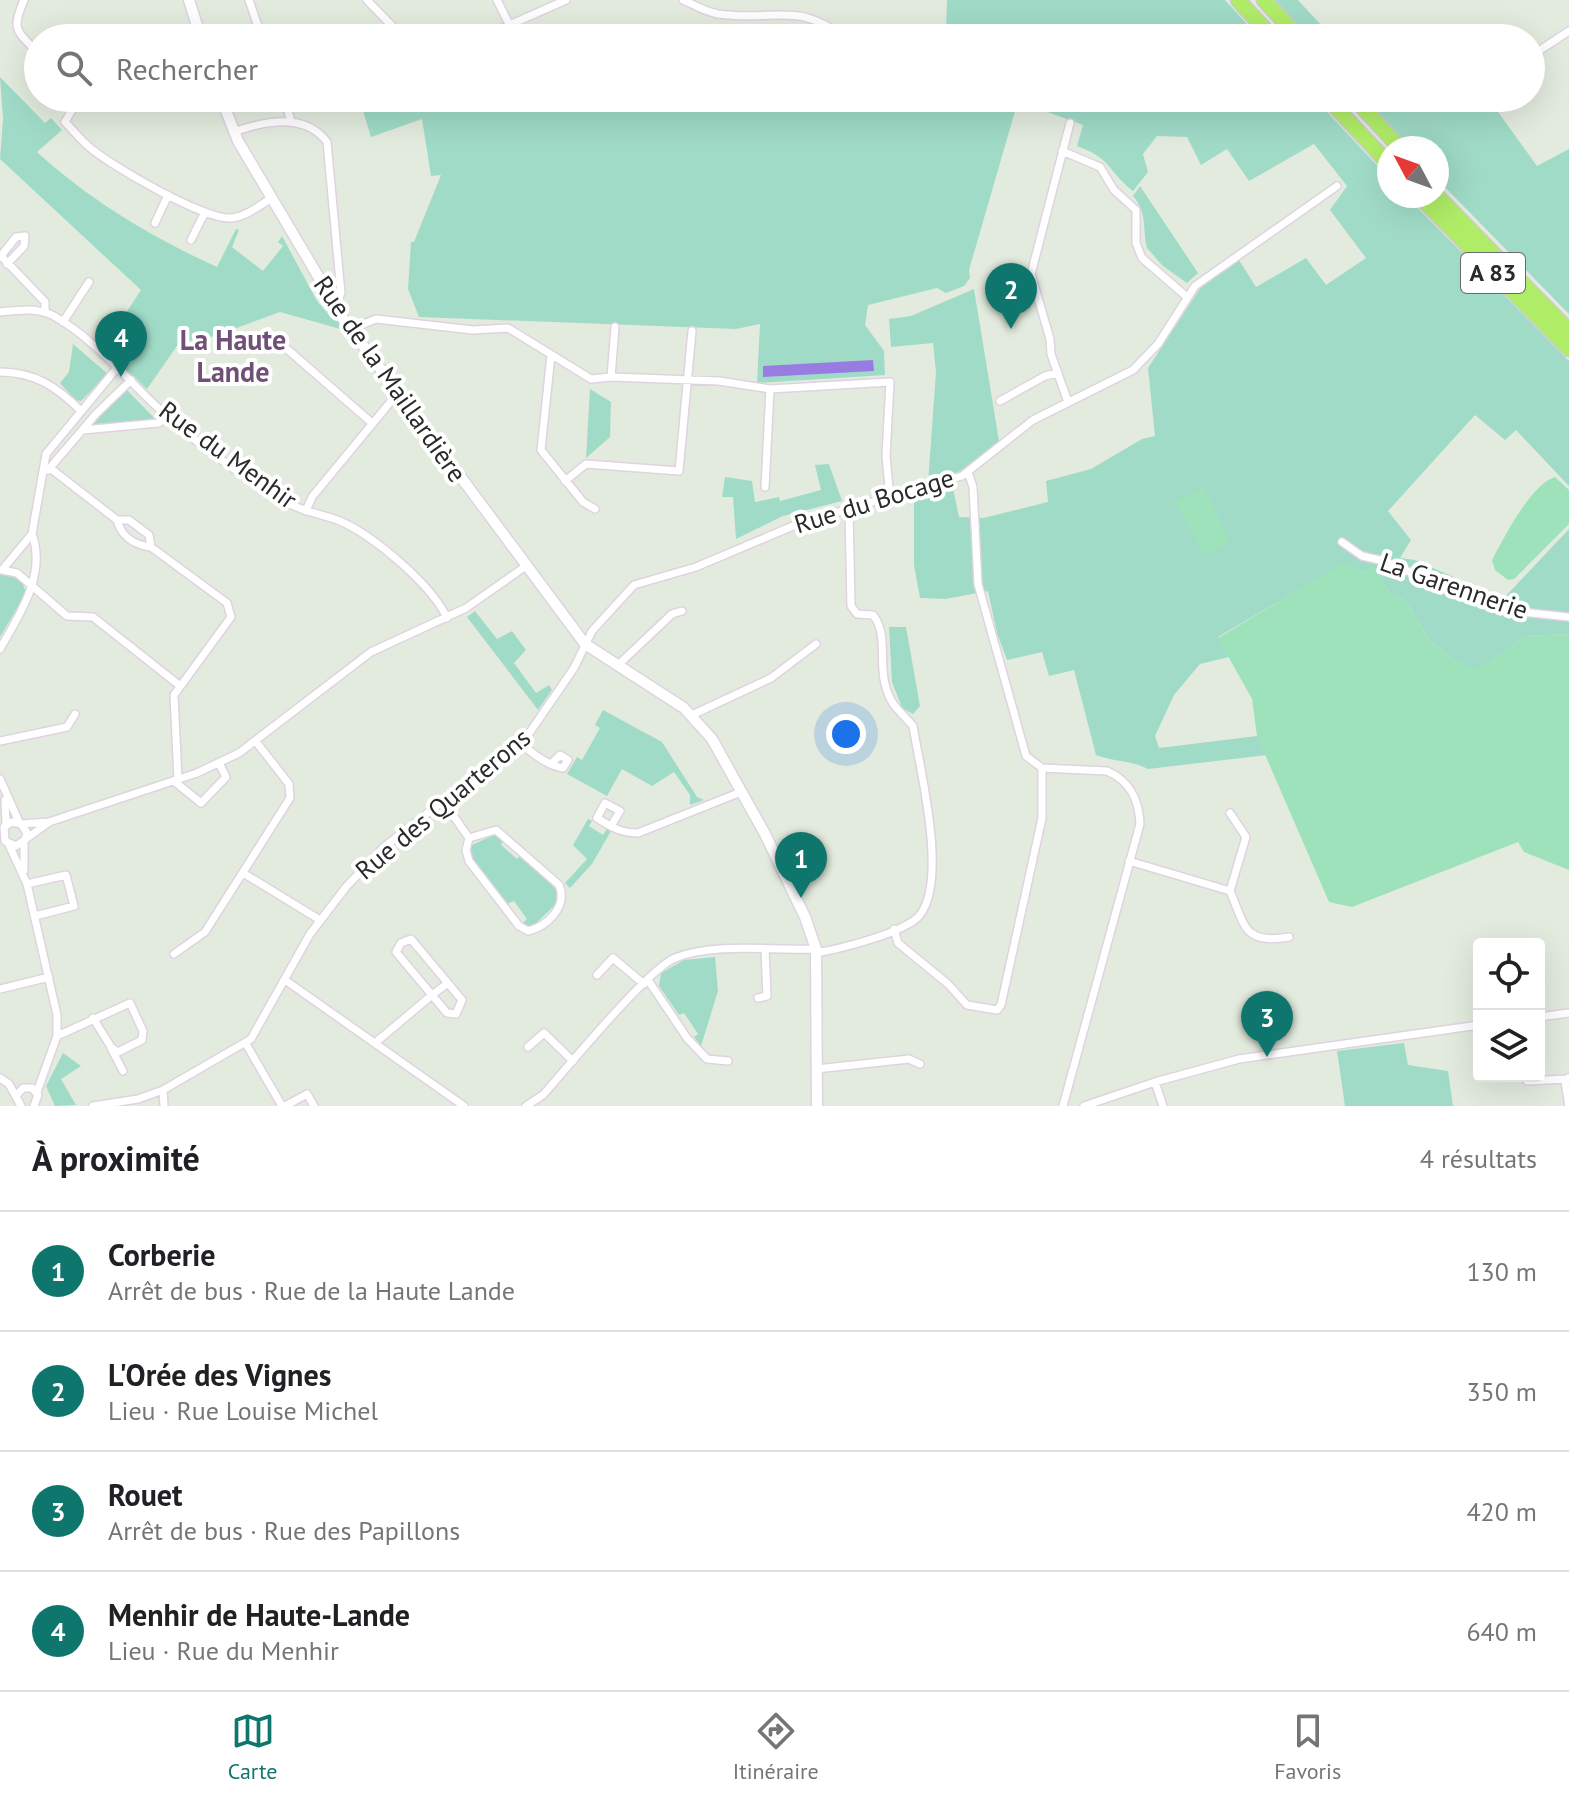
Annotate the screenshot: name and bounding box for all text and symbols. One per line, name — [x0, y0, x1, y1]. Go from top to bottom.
search box — [24, 24, 1545, 112]
icon: search — [52, 46, 96, 90]
text: Rechercher — [116, 49, 258, 88]
north arrow — [1377, 136, 1449, 208]
road number: A 83 — [1461, 253, 1525, 293]
pin: 2 — [985, 263, 1037, 329]
street label: Rue de la Maillardière — [307, 269, 474, 488]
pin: 4 — [95, 311, 147, 377]
district label: La Haute Lande — [180, 321, 286, 390]
street label: Rue du Menhir — [153, 394, 304, 516]
street label: Rue du Bocage — [790, 461, 958, 540]
street label: La Garennerie — [1376, 545, 1532, 626]
your location — [826, 714, 866, 754]
street label: Rue des Quarterons — [348, 721, 537, 886]
pin: 1 — [775, 832, 827, 898]
map controls — [1473, 938, 1545, 1082]
button: locate — [1473, 938, 1545, 1010]
pin: 3 — [1241, 991, 1293, 1057]
button: layers — [1473, 1010, 1545, 1082]
text: À proximité — [32, 1136, 200, 1180]
text: 4 résultats — [1420, 1142, 1537, 1175]
text: Corberie — [108, 1235, 216, 1274]
text: 1 — [51, 1255, 65, 1288]
text: 130 m — [1466, 1255, 1537, 1288]
text: Arrêt de bus · Rue de la Haute Lande — [108, 1274, 515, 1307]
text: L'Orée des Vignes — [108, 1355, 331, 1394]
text: 2 — [51, 1375, 65, 1408]
text: 350 m — [1466, 1375, 1537, 1408]
text: Lieu · Rue Louise Michel — [108, 1394, 378, 1427]
text: Rouet — [108, 1475, 183, 1514]
text: 3 — [51, 1495, 65, 1528]
text: 420 m — [1466, 1495, 1537, 1528]
text: Arrêt de bus · Rue des Papillons — [108, 1514, 460, 1547]
text: Menhir de Haute-Lande — [108, 1595, 410, 1634]
text: 4 — [51, 1615, 65, 1648]
text: 640 m — [1466, 1615, 1537, 1648]
text: Lieu · Rue du Menhir — [108, 1634, 339, 1667]
tab: Carte — [228, 1709, 277, 1785]
tab: Itinéraire — [733, 1709, 819, 1785]
tab: Favoris — [1274, 1709, 1341, 1785]

